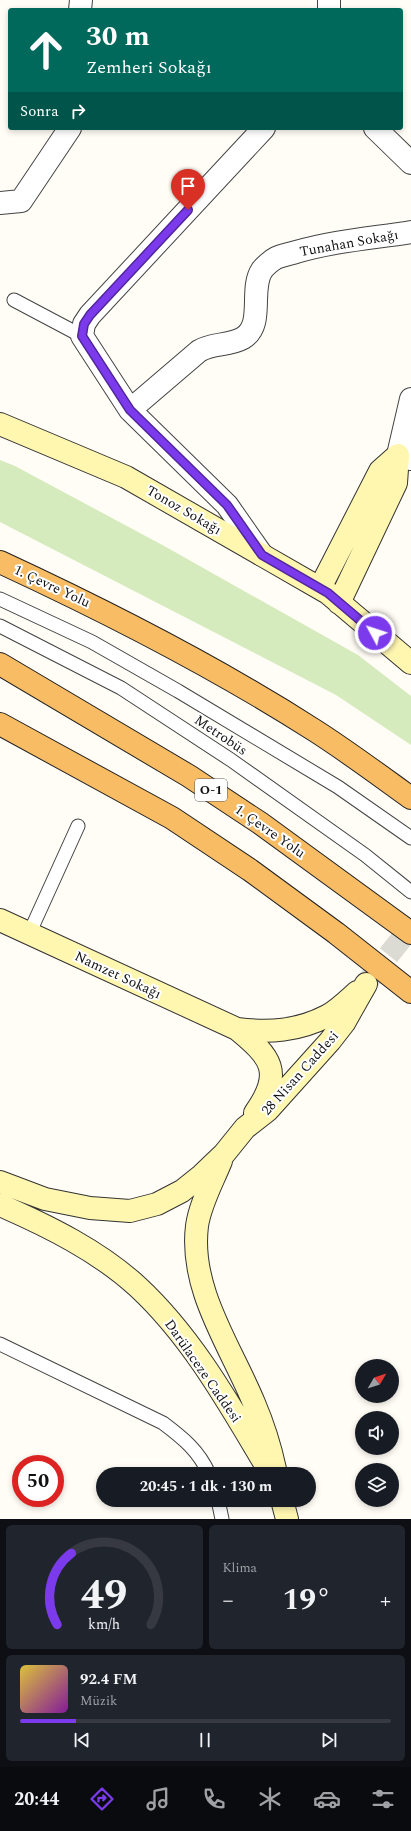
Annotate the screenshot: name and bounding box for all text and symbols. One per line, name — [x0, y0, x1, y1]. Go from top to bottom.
text: 30 m — [86, 15, 150, 58]
icon: ahead — [20, 24, 72, 76]
text: Zemheri Sokağı — [86, 54, 212, 81]
text: Sonra — [20, 100, 59, 123]
icon: right — [67, 100, 89, 122]
pin — [171, 169, 205, 210]
icon: arrive — [177, 175, 199, 197]
street label: Tunahan Sokağı — [298, 224, 400, 262]
street label: Tonoz Sokağı — [142, 480, 226, 540]
street label: 1. Çevre Yolu — [10, 559, 94, 613]
position arrow — [354, 612, 396, 654]
street label: Metrobüs — [190, 709, 252, 761]
road number: O-1 — [195, 779, 227, 801]
street label: 1. Çevre Yolu — [230, 799, 310, 863]
street label: Namzet Sokağı — [71, 946, 165, 1004]
street label: 28 Nisan Caddesi — [256, 1026, 344, 1120]
street label: Darülaceze Caddesi — [159, 1315, 247, 1427]
north arrow — [355, 1359, 399, 1403]
map controls — [355, 1359, 399, 1507]
button: sound — [355, 1411, 399, 1455]
speed limit sign: 50 — [12, 1455, 64, 1507]
button: layers — [355, 1463, 399, 1507]
text: 20:45 · 1 dk · 130 m — [140, 1475, 272, 1498]
text: Klima — [223, 1558, 257, 1578]
text: 49 — [81, 1564, 128, 1627]
text: 19° — [282, 1577, 331, 1623]
text: − — [223, 1584, 234, 1617]
text: + — [380, 1584, 391, 1617]
text: km/h — [88, 1614, 120, 1636]
text: 92.4 FM — [80, 1668, 137, 1691]
text: Müzik — [80, 1691, 117, 1711]
icon: previous — [71, 1729, 93, 1751]
icon: pause — [194, 1729, 216, 1751]
icon: next — [318, 1729, 340, 1751]
icon: directions — [88, 1785, 116, 1813]
icon: music — [144, 1785, 172, 1813]
icon: phone — [200, 1785, 228, 1813]
icon: climate — [256, 1785, 284, 1813]
icon: car — [313, 1785, 341, 1813]
icon: filters — [369, 1785, 397, 1813]
text: 20:44 — [14, 1786, 59, 1813]

